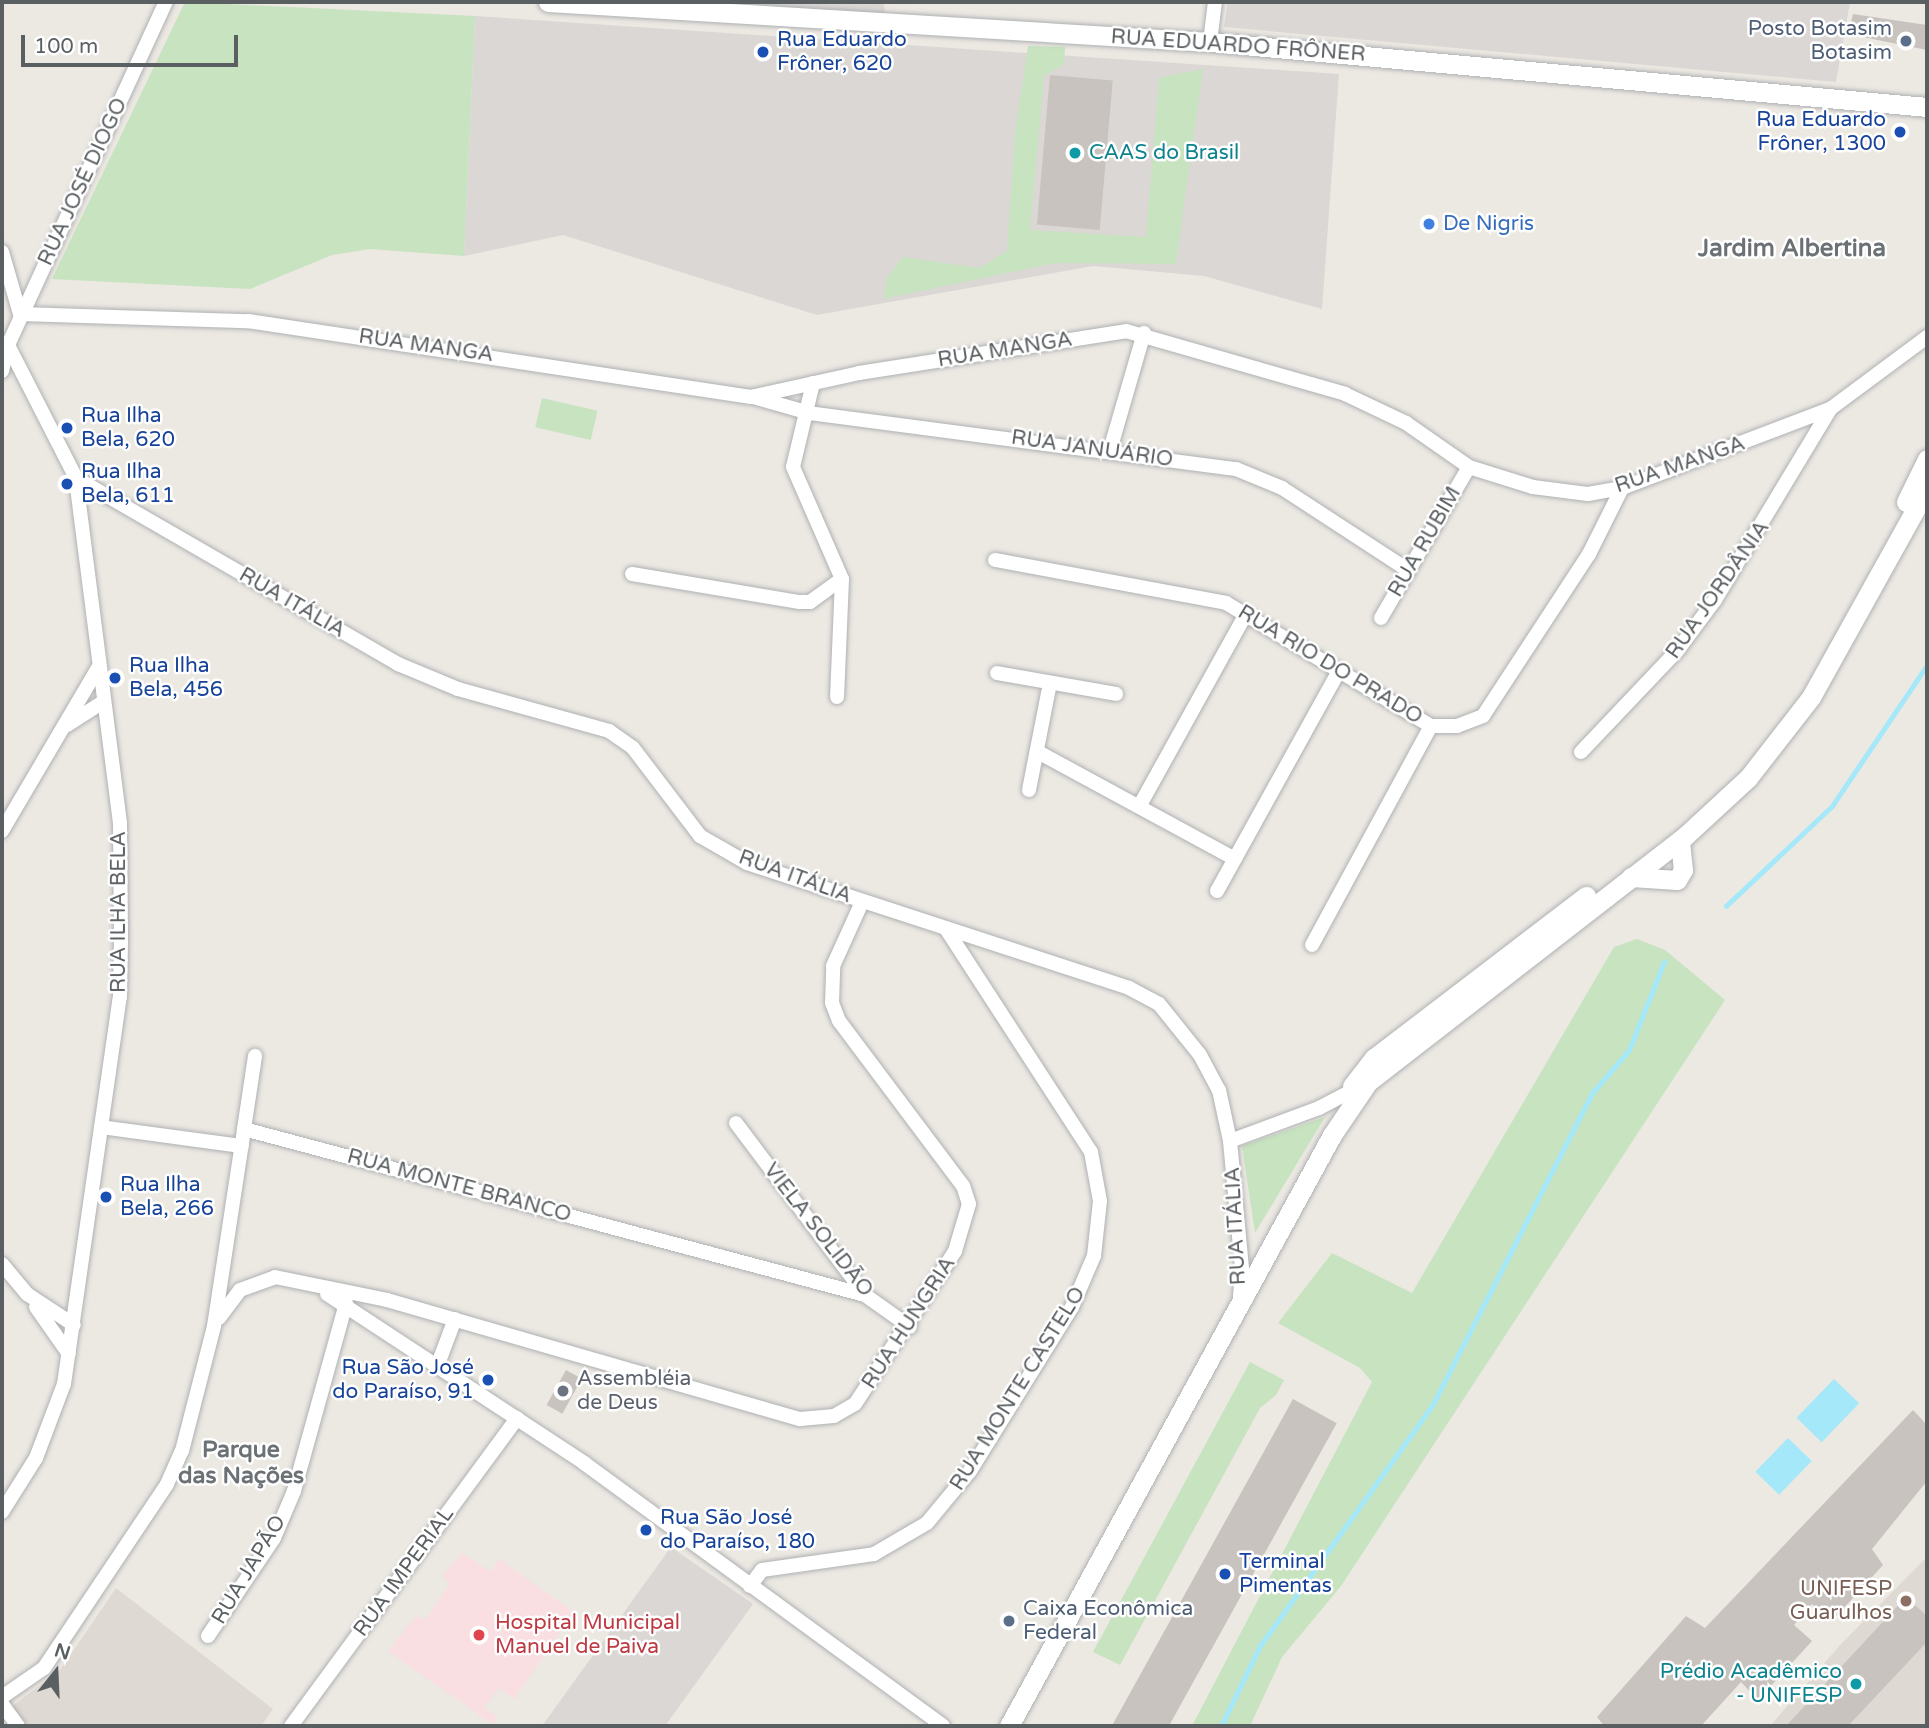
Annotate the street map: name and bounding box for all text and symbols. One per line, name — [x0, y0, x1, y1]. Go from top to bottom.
place label: Posto Botasim Botasim — [1748, 16, 1892, 66]
scale bar — [24, 21, 242, 65]
street label: RUA EDUARDO FRÔNER — [1110, 25, 1366, 67]
place label: Rua Eduardo Frôner, 620 — [777, 27, 907, 77]
marker: Posto Botasim Botasim — [1898, 33, 1914, 49]
text: 100 m — [34, 34, 98, 59]
marker: Rua Eduardo Frôner, 620 — [755, 44, 771, 60]
street label: RUA JOSÉ DIOGO — [33, 94, 133, 270]
place label: Rua Eduardo Frôner, 1300 — [1756, 107, 1886, 157]
marker: Rua Eduardo Frôner, 1300 — [1892, 124, 1908, 140]
place label: CAAS do Brasil — [1089, 140, 1239, 166]
marker: CAAS do Brasil — [1067, 145, 1083, 161]
place label: De Nigris — [1443, 211, 1534, 237]
marker: De Nigris — [1421, 216, 1437, 232]
district label: Jardim Albertina — [1698, 235, 1886, 263]
street label: RUA MANGA — [357, 324, 495, 368]
street label: RUA MANGA — [936, 327, 1074, 373]
place label: Rua Ilha Bela, 620 — [81, 403, 175, 453]
marker: Rua Ilha Bela, 620 — [59, 420, 75, 436]
street label: RUA JANUÁRIO — [1010, 425, 1174, 473]
street label: RUA MANGA — [1612, 431, 1748, 499]
place label: Rua Ilha Bela, 611 — [81, 459, 175, 509]
marker: Rua Ilha Bela, 611 — [59, 476, 75, 492]
street label: RUA RUBIM — [1383, 482, 1467, 602]
street label: RUA JORDÂNIA — [1661, 516, 1775, 664]
street label: RUA ITÁLIA — [234, 562, 350, 644]
street label: RUA RIO DO PRADO — [1233, 600, 1427, 730]
place label: Rua Ilha Bela, 456 — [129, 653, 223, 703]
marker: Rua Ilha Bela, 456 — [107, 670, 123, 686]
street label: RUA ILHA BELA — [106, 831, 132, 993]
street label: RUA ITÁLIA — [735, 845, 855, 909]
street label: RUA MONTE BRANCO — [344, 1144, 574, 1228]
street label: VIELA SOLIDÃO — [758, 1158, 878, 1302]
street label: RUA ITÁLIA — [1220, 1166, 1252, 1286]
place label: Rua Ilha Bela, 266 — [120, 1172, 214, 1222]
marker: Rua Ilha Bela, 266 — [98, 1189, 114, 1205]
street label: RUA HUNGRIA — [857, 1252, 961, 1394]
street label: RUA MONTE CASTELO — [945, 1283, 1091, 1495]
place label: Rua São José do Paraíso, 91 — [332, 1355, 474, 1405]
place label: Assembléia de Deus — [577, 1366, 691, 1416]
marker: Rua São José do Paraíso, 91 — [480, 1372, 496, 1388]
marker: Assembléia de Deus — [555, 1383, 571, 1399]
district label: Parque das Nações — [178, 1436, 304, 1490]
street label: RUA IMPERIAL — [349, 1502, 459, 1642]
place label: Rua São José do Paraíso, 180 — [660, 1505, 815, 1555]
street label: RUA JAPÃO — [207, 1511, 291, 1629]
marker: Rua São José do Paraíso, 180 — [638, 1522, 654, 1538]
place label: Terminal Pimentas — [1239, 1549, 1332, 1599]
marker: Terminal Pimentas — [1217, 1566, 1233, 1582]
place label: UNIFESP Guarulhos — [1790, 1576, 1892, 1626]
marker: UNIFESP Guarulhos — [1898, 1593, 1914, 1609]
place label: Caixa Econômica Federal — [1023, 1596, 1193, 1646]
place label: Hospital Municipal Manuel de Paiva — [495, 1610, 680, 1660]
marker: Caixa Econômica Federal — [1001, 1613, 1017, 1629]
marker: Hospital Municipal Manuel de Paiva — [469, 1625, 489, 1645]
north arrow — [21, 1637, 91, 1707]
text: N — [52, 1639, 73, 1665]
place label: Prédio Acadêmico - UNIFESP — [1660, 1659, 1842, 1709]
marker: Prédio Acadêmico - UNIFESP — [1848, 1676, 1864, 1692]

